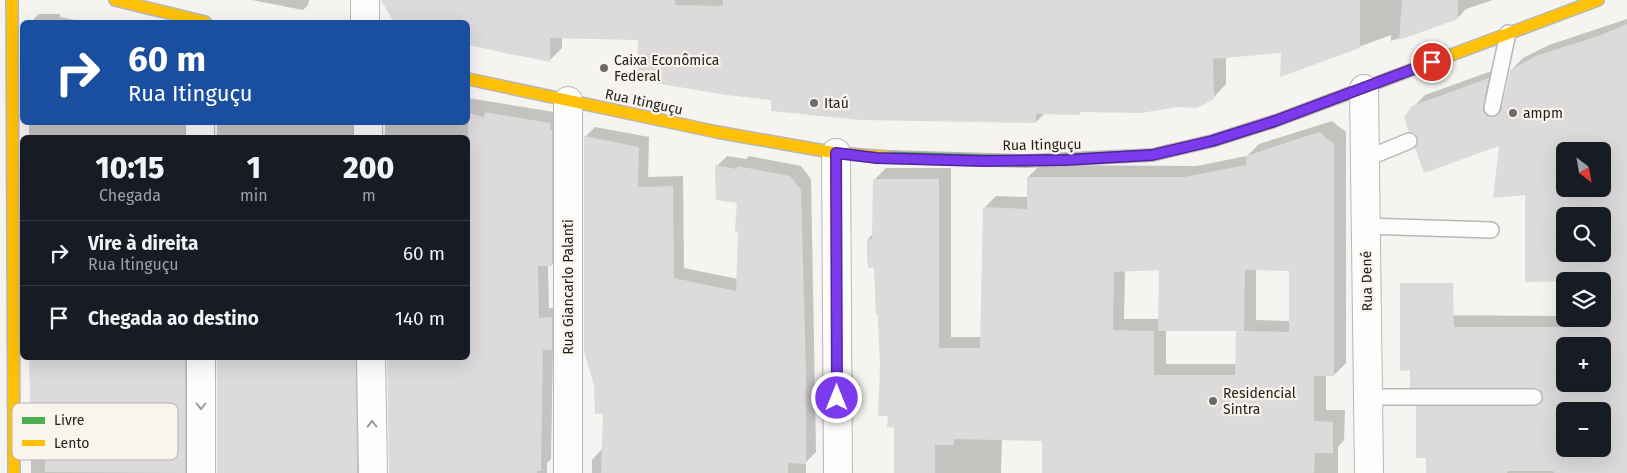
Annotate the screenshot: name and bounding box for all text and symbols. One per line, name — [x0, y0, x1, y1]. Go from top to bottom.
text: 60 m — [128, 38, 206, 80]
icon: right — [45, 40, 110, 105]
pin — [1411, 41, 1453, 83]
icon: arrive — [1418, 48, 1446, 76]
place label: Caixa Econômica Federal — [614, 52, 719, 85]
marker: Caixa Econômica Federal — [598, 62, 610, 74]
text: Rua Itinguçu — [128, 80, 253, 107]
street label: Rua Itinguçu — [603, 85, 685, 119]
place label: Itaú — [824, 95, 849, 112]
marker: Itaú — [808, 97, 820, 109]
place label: ampm — [1523, 105, 1563, 122]
marker: ampm — [1507, 107, 1519, 119]
street label: Rua Itinguçu — [1002, 136, 1082, 154]
north arrow — [1556, 142, 1611, 198]
map controls — [1556, 142, 1611, 457]
text: 10:15 — [96, 150, 164, 186]
text: 1 — [247, 150, 261, 186]
text: 200 — [343, 150, 394, 186]
text: Chegada — [99, 186, 161, 205]
text: min — [240, 186, 268, 205]
text: m — [362, 186, 376, 205]
button: search — [1556, 207, 1611, 262]
street label: Rua Giancarlo Palanti — [560, 219, 577, 355]
text: Vire à direita — [88, 232, 198, 255]
icon: right — [45, 239, 73, 267]
text: 60 m — [403, 242, 445, 265]
street label: Rua Dené — [1358, 251, 1376, 311]
text: Rua Itinguçu — [88, 255, 179, 274]
button: layers — [1556, 272, 1611, 327]
icon: arrive — [45, 304, 73, 332]
text: Chegada ao destino — [88, 307, 259, 330]
text: 140 m — [395, 307, 445, 330]
button: + — [1556, 337, 1611, 392]
position arrow — [810, 371, 862, 423]
place label: Residencial Sintra — [1223, 385, 1296, 418]
marker: Residencial Sintra — [1207, 395, 1219, 407]
one-way arrow — [196, 402, 206, 410]
button: − — [1556, 402, 1611, 457]
legend — [12, 403, 178, 460]
text: Livre — [54, 412, 84, 429]
one-way arrow — [367, 420, 377, 428]
text: Lento — [54, 435, 89, 452]

